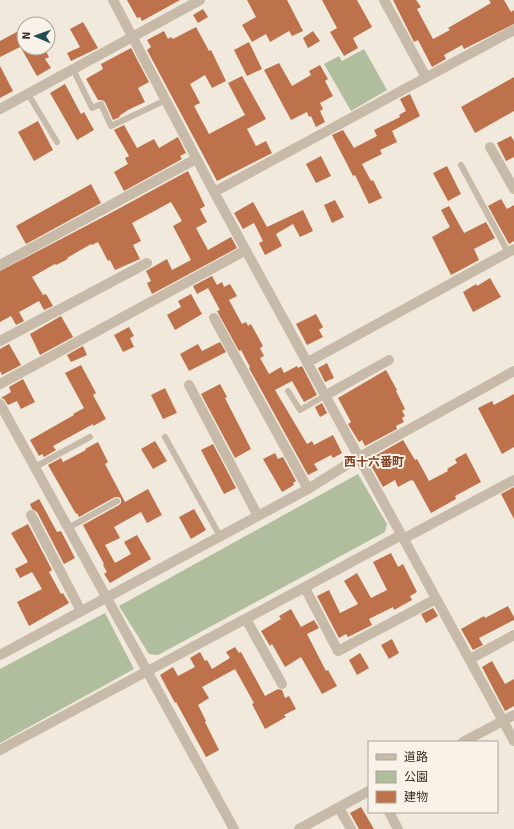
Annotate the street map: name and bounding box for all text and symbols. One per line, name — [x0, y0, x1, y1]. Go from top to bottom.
north arrow — [16, 16, 56, 56]
text: N — [20, 32, 33, 40]
district label: 西十六番町 — [344, 455, 404, 470]
legend — [368, 741, 498, 813]
text: 道路 — [404, 750, 428, 765]
text: 公園 — [404, 770, 428, 785]
text: 建物 — [404, 790, 428, 805]

